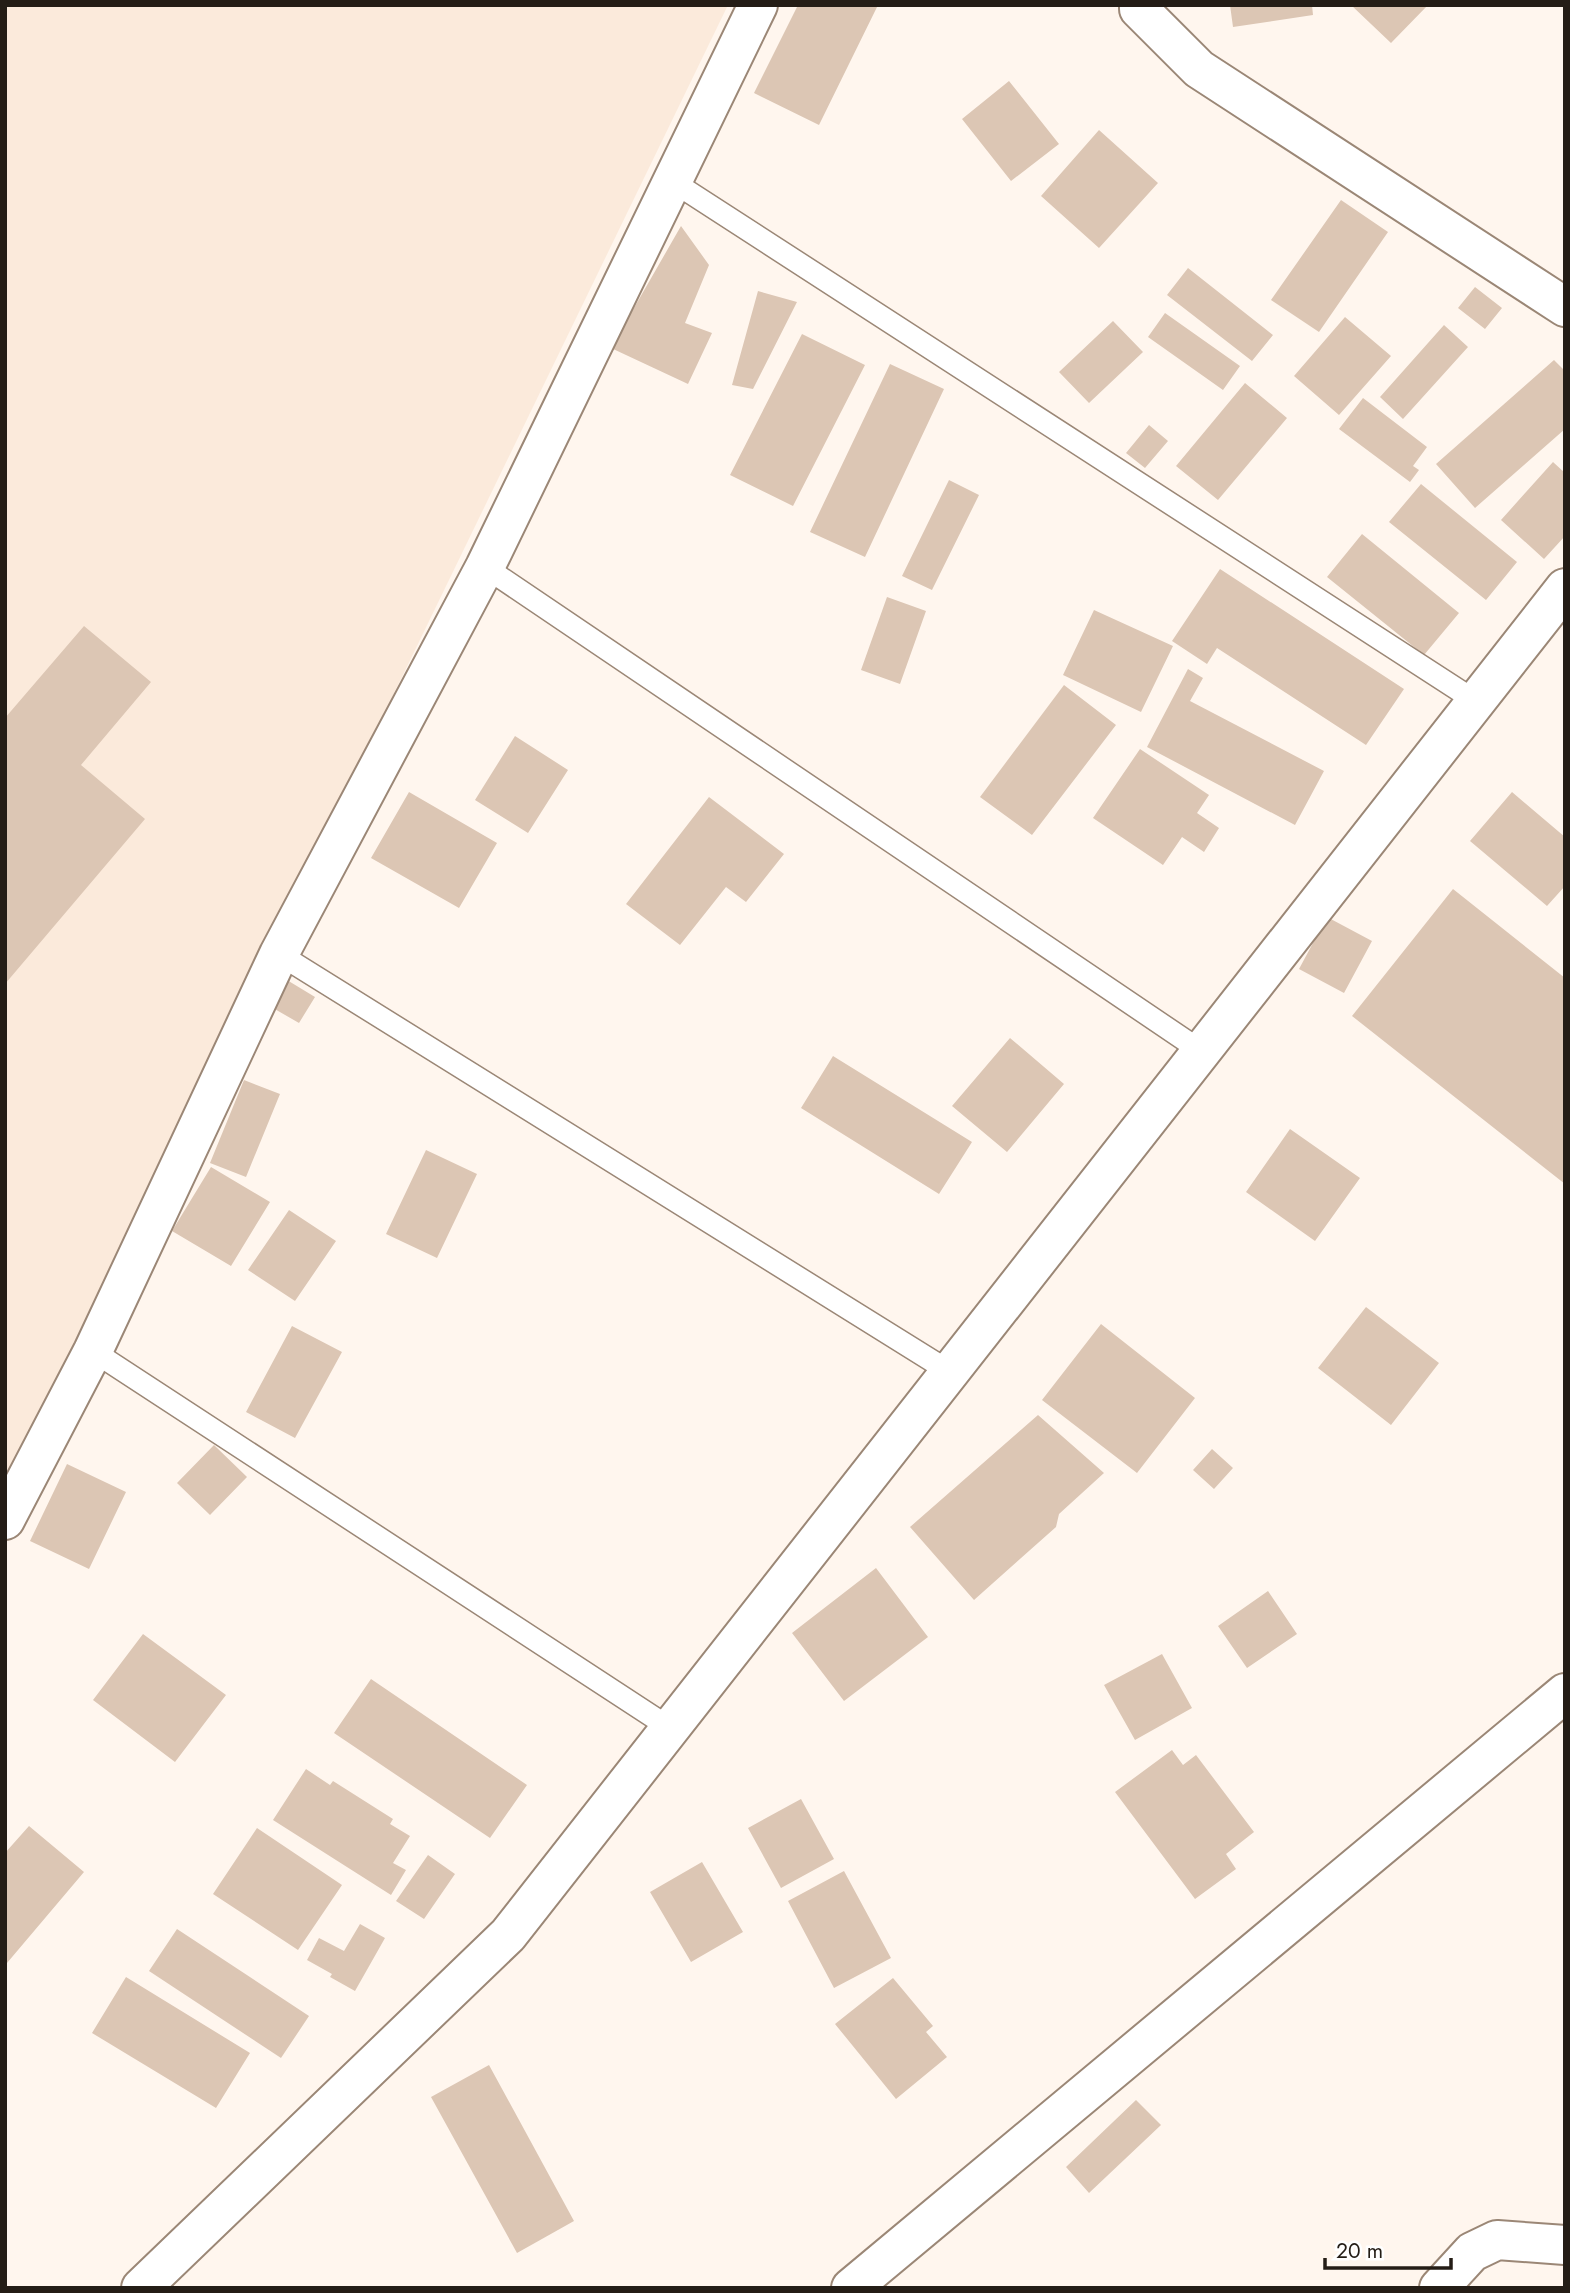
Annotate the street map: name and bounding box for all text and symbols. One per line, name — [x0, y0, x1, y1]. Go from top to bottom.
scale bar — [1325, 2226, 1451, 2270]
text: 20 m — [1336, 2236, 1383, 2266]

